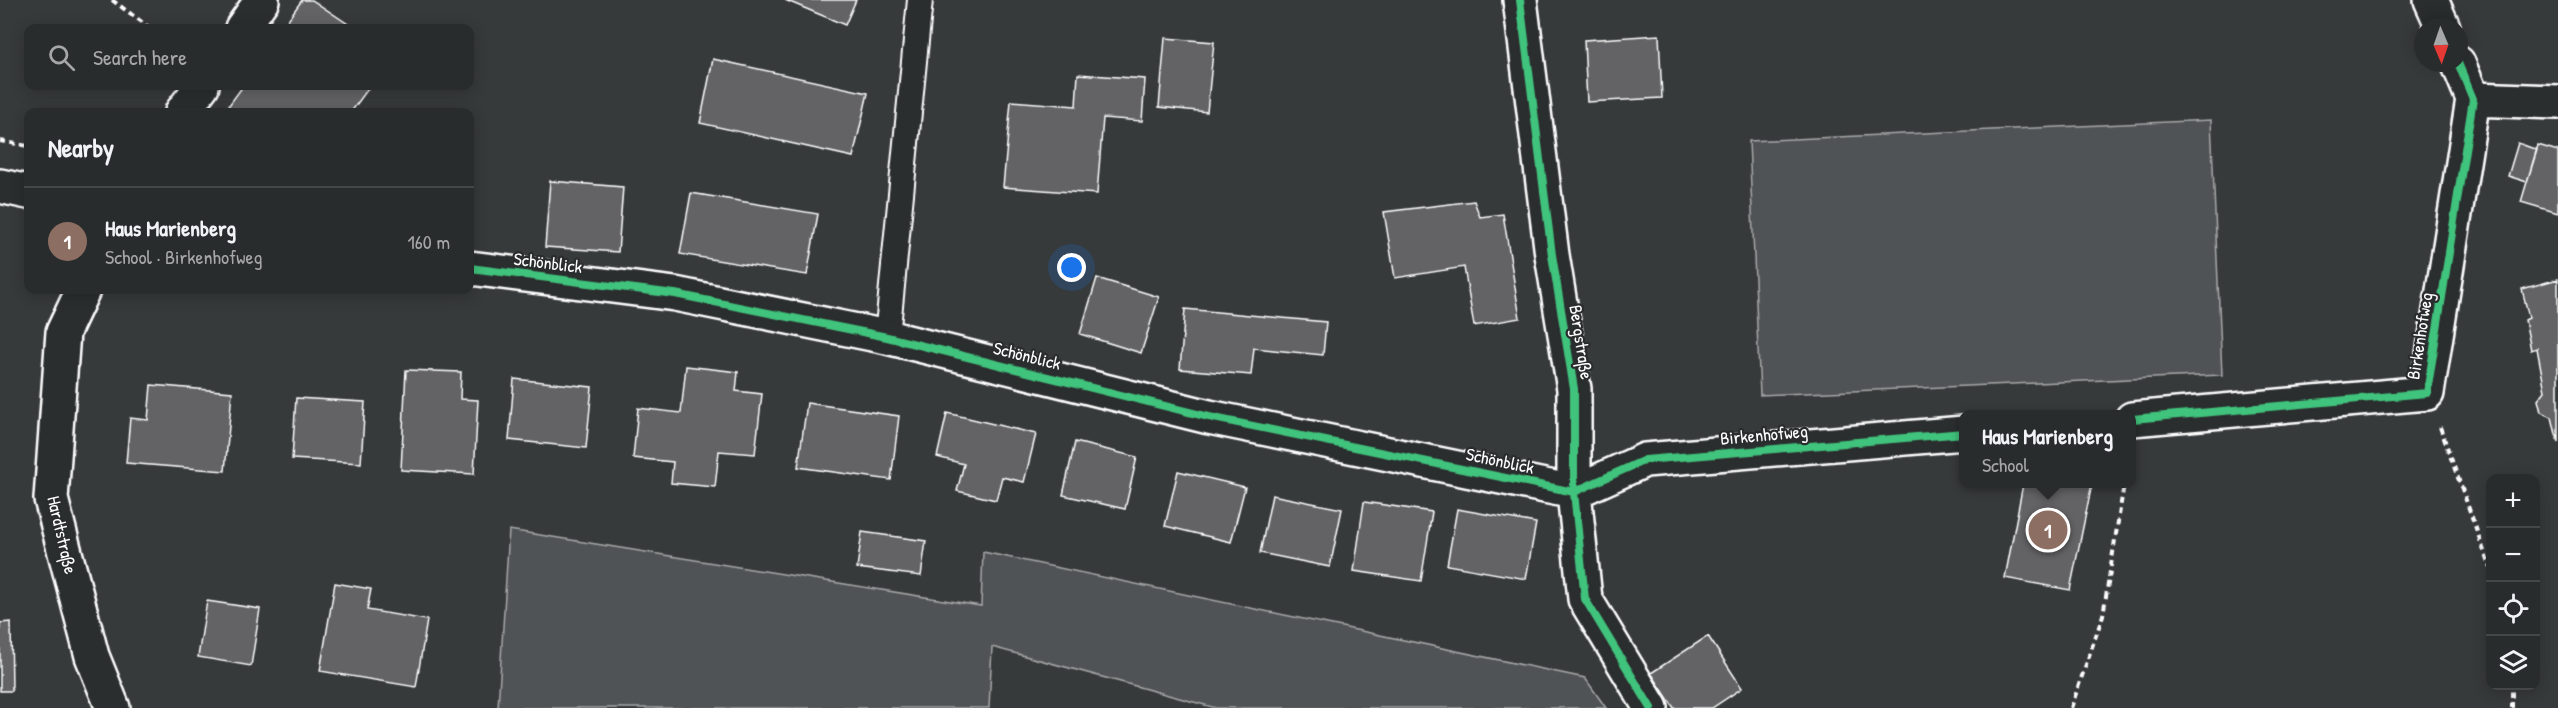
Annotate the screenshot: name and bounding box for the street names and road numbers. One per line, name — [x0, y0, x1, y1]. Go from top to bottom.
street label: Schönblick — [512, 246, 584, 279]
street label: Birkenhofweg — [2400, 291, 2439, 381]
street label: Bergstraße — [1563, 303, 1600, 381]
street label: Schönblick — [991, 335, 1064, 376]
street label: Birkenhofweg — [1719, 418, 1809, 451]
street label: Schönblick — [1464, 441, 1537, 480]
street label: Hardtstraße — [41, 493, 84, 576]

